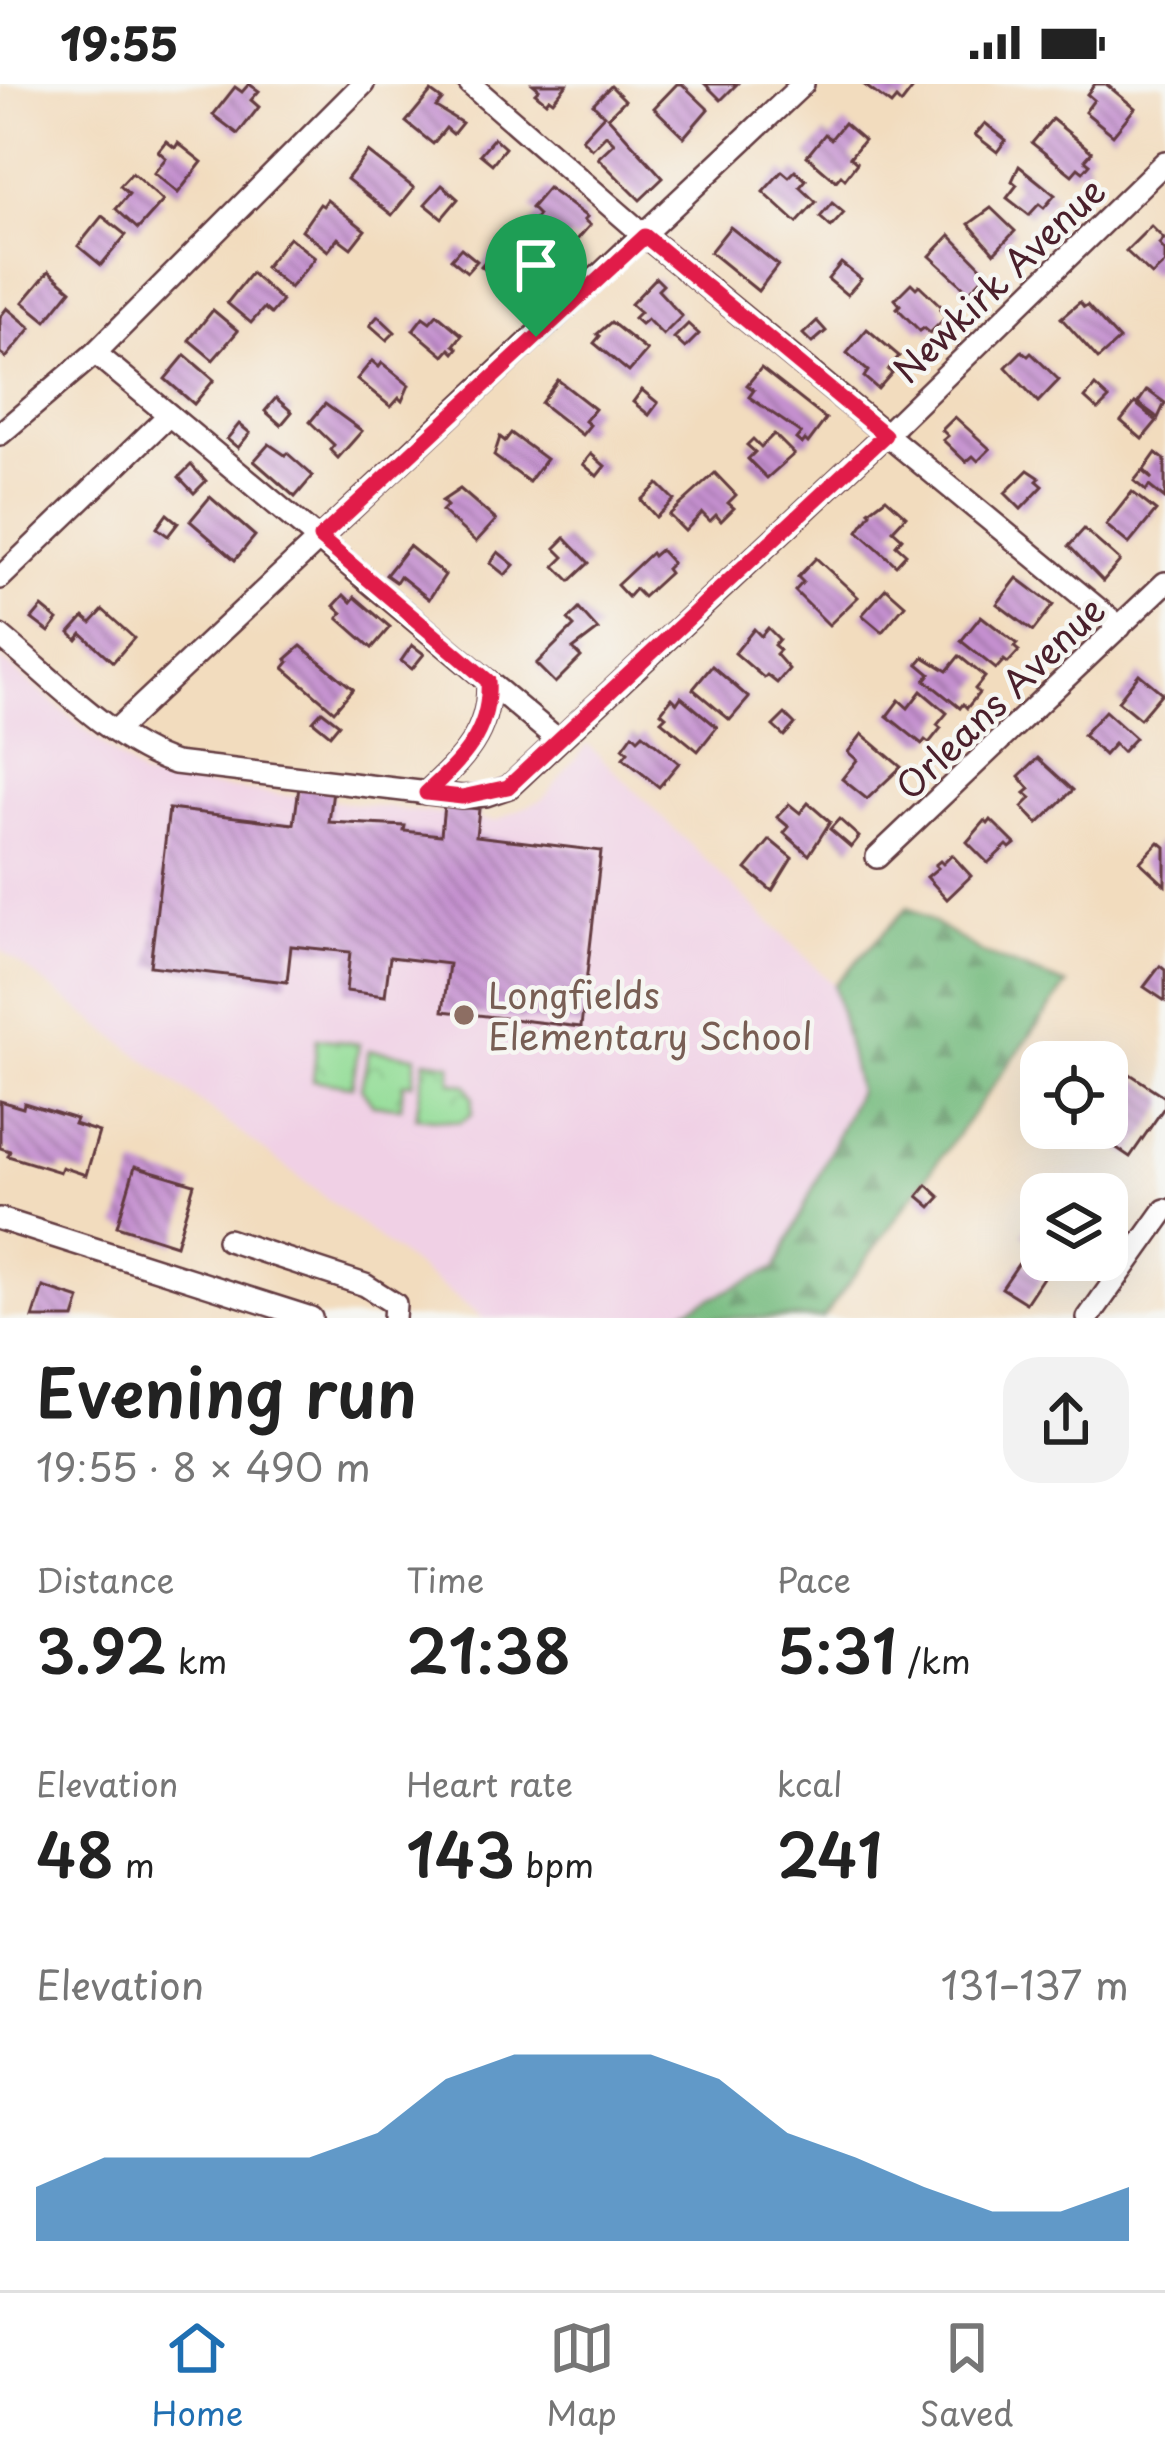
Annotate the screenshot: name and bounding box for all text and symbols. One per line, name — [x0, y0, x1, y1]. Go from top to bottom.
text: 19:55 — [60, 8, 179, 76]
street label: Newkirk Avenue — [880, 164, 1116, 394]
pin — [485, 214, 587, 337]
icon: arrive — [503, 232, 569, 298]
street label: Orleans Avenue — [882, 583, 1116, 811]
place label: Longfields Elementary School — [488, 967, 812, 1062]
marker: Longfields Elementary School — [451, 1002, 477, 1028]
map controls — [1020, 1041, 1128, 1281]
button: locate — [1020, 1041, 1128, 1149]
button: layers — [1020, 1173, 1128, 1281]
text: Evening run — [36, 1341, 417, 1440]
button: share — [1003, 1357, 1129, 1483]
text: 19:55 · 8 × 490 m — [36, 1436, 371, 1495]
text: Distance — [36, 1554, 174, 1604]
text: Time — [406, 1554, 484, 1604]
text: Pace — [777, 1554, 851, 1604]
text: 3.92 — [36, 1604, 167, 1694]
text: 21:38 — [406, 1604, 571, 1694]
text: 5:31 — [777, 1604, 897, 1694]
text: km — [167, 1635, 227, 1685]
text: /km — [897, 1635, 971, 1685]
text: Elevation — [36, 1758, 178, 1808]
text: Heart rate — [406, 1758, 573, 1808]
text: kcal — [777, 1758, 843, 1808]
text: 48 — [36, 1808, 114, 1898]
text: 143 — [406, 1808, 515, 1898]
text: 241 — [777, 1808, 882, 1898]
text: m — [114, 1839, 155, 1889]
text: bpm — [515, 1839, 594, 1889]
text: Elevation — [36, 1954, 204, 2013]
text: 131–137 m — [941, 1954, 1129, 2013]
tab: Home — [152, 2315, 243, 2437]
tab: Map — [546, 2315, 617, 2437]
tab: Saved — [920, 2315, 1013, 2437]

